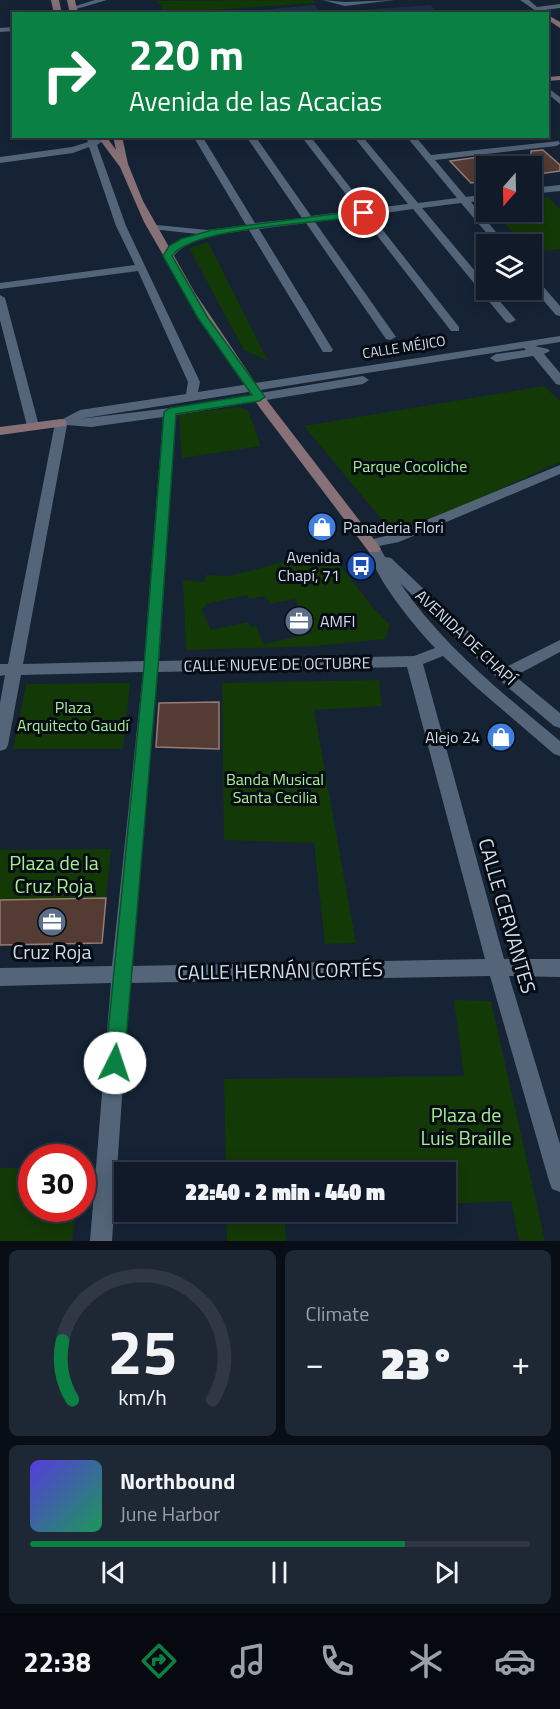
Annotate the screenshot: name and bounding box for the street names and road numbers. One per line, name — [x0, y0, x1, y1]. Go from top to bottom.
street label: CALLE MÉJICO — [361, 330, 447, 363]
street label: AVENIDA DE CHAPÍ — [410, 584, 523, 691]
street label: CALLE NUEVE DE OCTUBRE — [183, 650, 371, 678]
street label: CALLE CERVANTES — [470, 835, 544, 997]
street label: CALLE HERNÁN CORTÉS — [177, 953, 383, 988]

